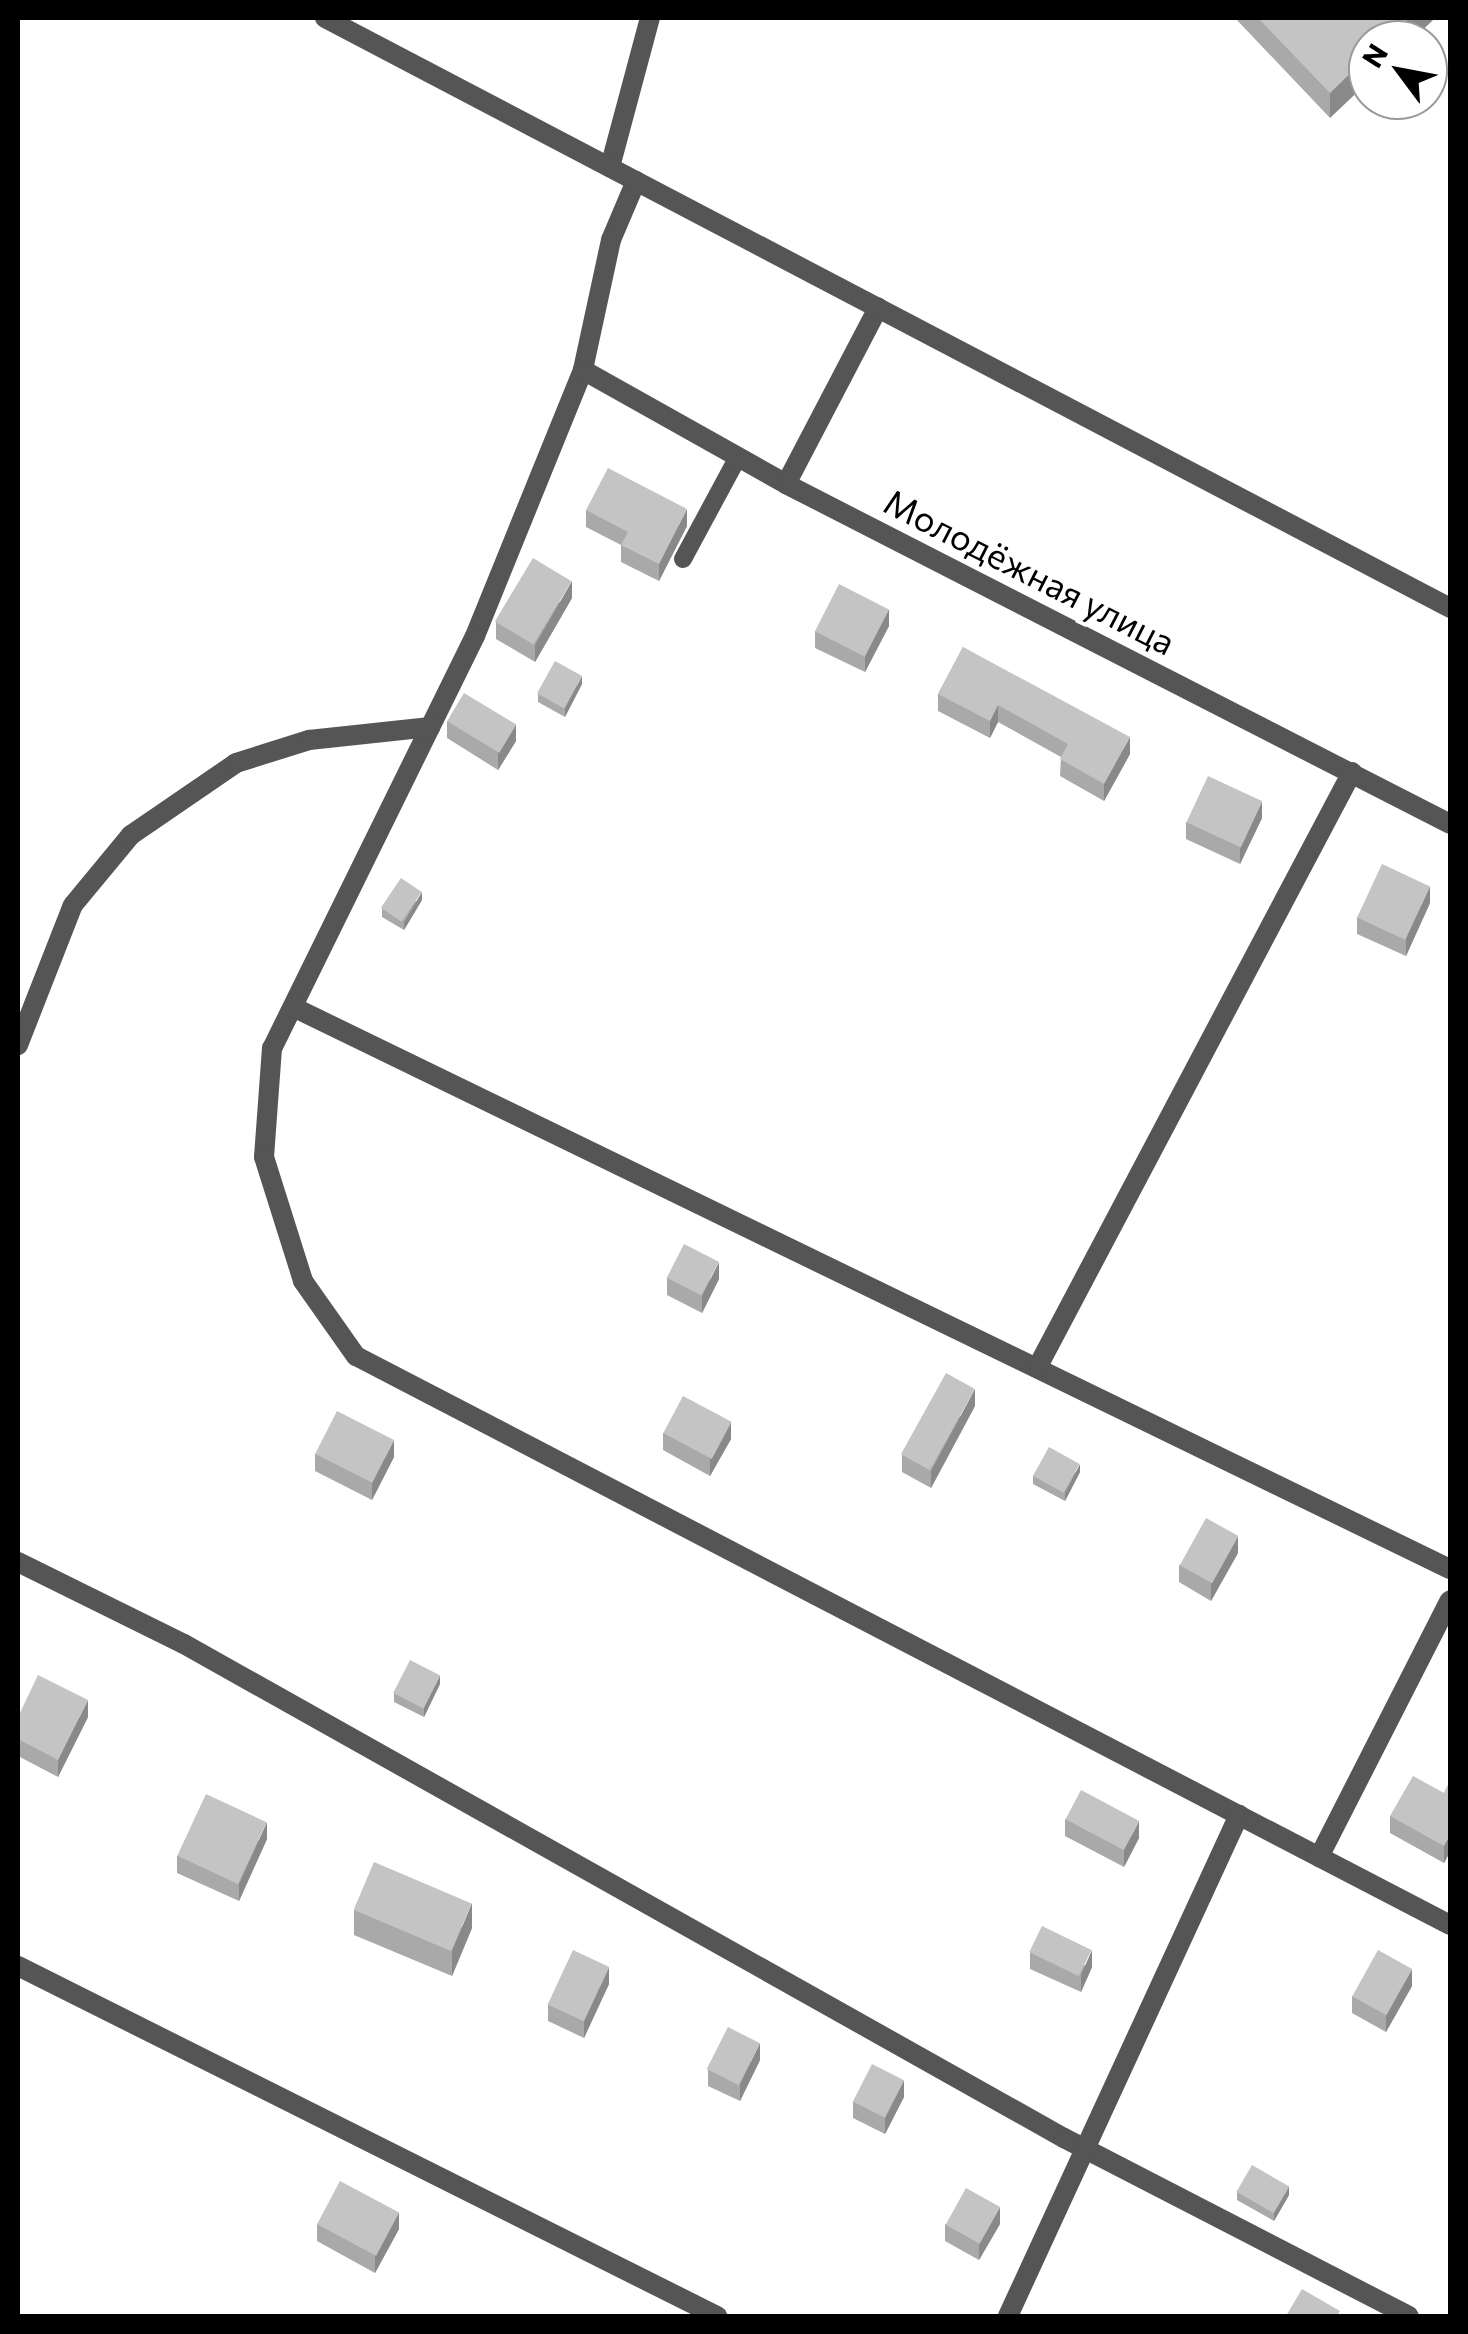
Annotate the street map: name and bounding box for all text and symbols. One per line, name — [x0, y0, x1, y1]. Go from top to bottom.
north arrow — [1348, 20, 1448, 120]
text: N — [1354, 37, 1394, 73]
street label: Молодёжная улица — [878, 480, 1182, 662]

